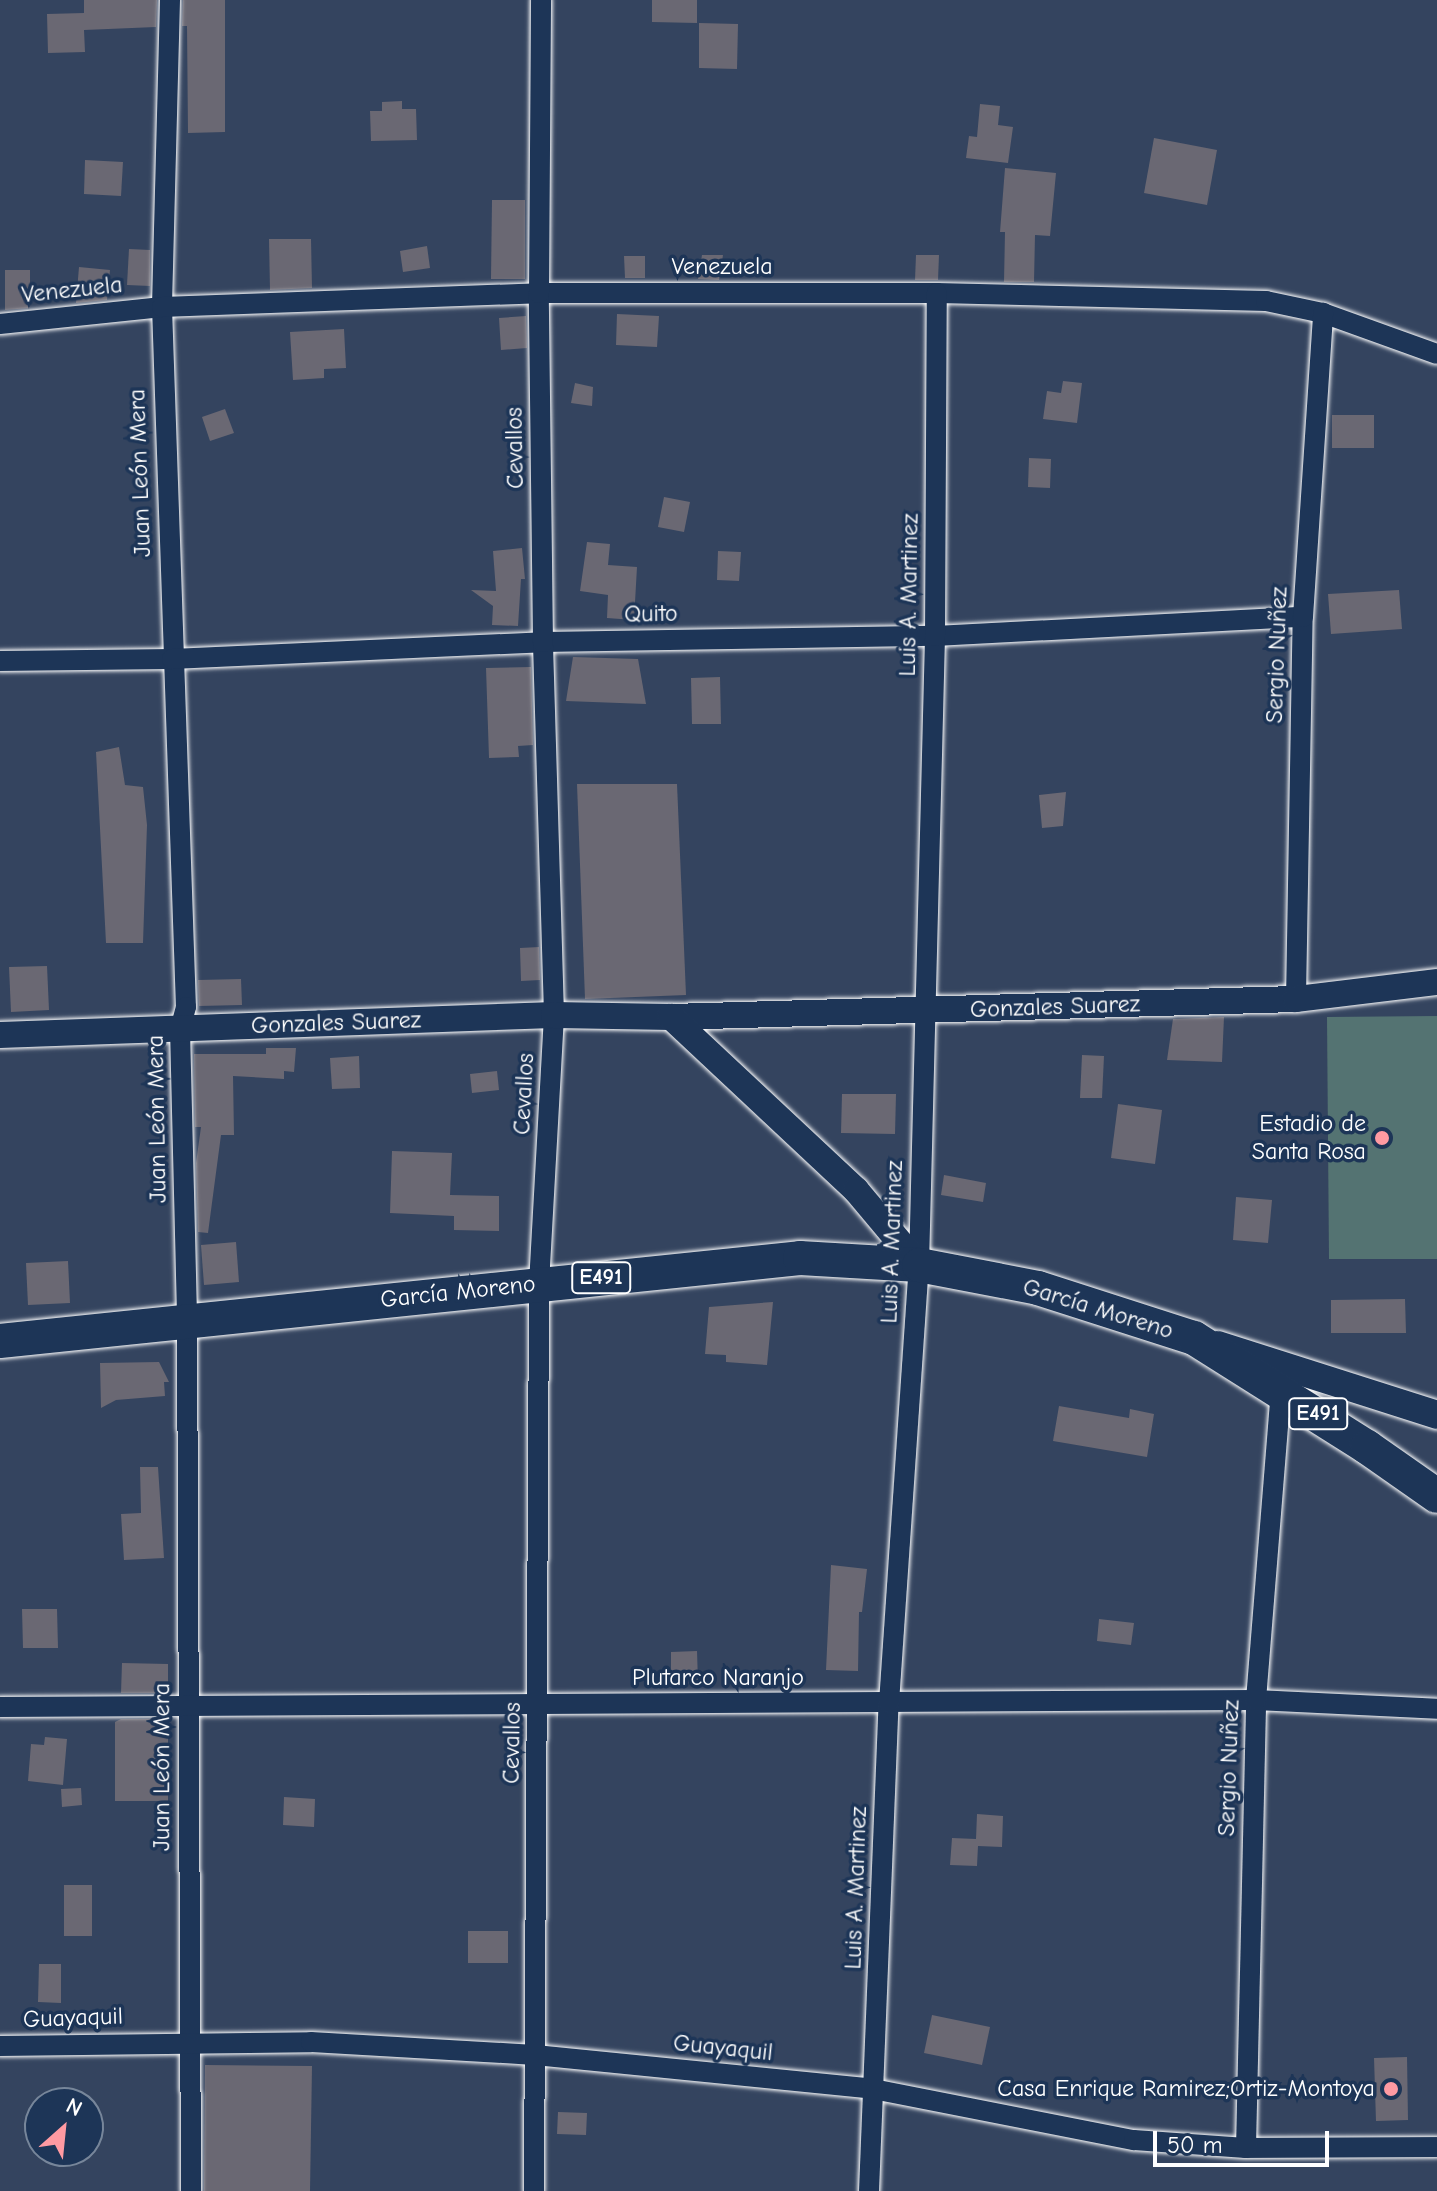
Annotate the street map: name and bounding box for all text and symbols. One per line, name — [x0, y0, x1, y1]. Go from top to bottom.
street label: Venezuela — [671, 253, 773, 281]
street label: Venezuela — [20, 270, 124, 310]
street label: Juan León Mera — [123, 389, 157, 557]
street label: Cevallos — [500, 407, 530, 489]
street label: Luis A. Martinez — [893, 513, 925, 677]
street label: Sergio Nuñez — [1260, 586, 1294, 724]
street label: Quito — [624, 599, 678, 629]
street label: Gonzales Suarez — [970, 990, 1140, 1024]
street label: Gonzales Suarez — [251, 1006, 421, 1040]
street label: Juan León Mera — [141, 1035, 173, 1203]
street label: Cevallos — [507, 1052, 541, 1136]
place label: Estadio de Santa Rosa — [1252, 1110, 1366, 1166]
marker: Estadio de Santa Rosa — [1373, 1129, 1391, 1147]
street label: Luis A. Martinez — [875, 1160, 909, 1324]
road number: E491 — [571, 1260, 631, 1296]
street label: García Moreno — [379, 1270, 537, 1314]
street label: García Moreno — [1019, 1272, 1177, 1346]
road number: E491 — [1288, 1396, 1348, 1432]
street label: Plutarco Naranjo — [632, 1664, 804, 1692]
street label: Juan León Mera — [148, 1683, 176, 1851]
street label: Sergio Nuñez — [1212, 1699, 1246, 1837]
street label: Cevallos — [497, 1702, 527, 1784]
street label: Luis A. Martinez — [839, 1806, 873, 1970]
street label: Guayaquil — [23, 2002, 123, 2034]
street label: Guayaquil — [672, 2028, 774, 2068]
place label: Casa Enrique Ramirez;Ortiz-Montoya — [997, 2075, 1375, 2103]
marker: Casa Enrique Ramirez;Ortiz-Montoya — [1382, 2080, 1400, 2098]
north arrow — [24, 2087, 104, 2167]
text: N — [62, 2093, 86, 2122]
scale bar — [1157, 2115, 1333, 2165]
text: 50 m — [1167, 2131, 1223, 2159]

